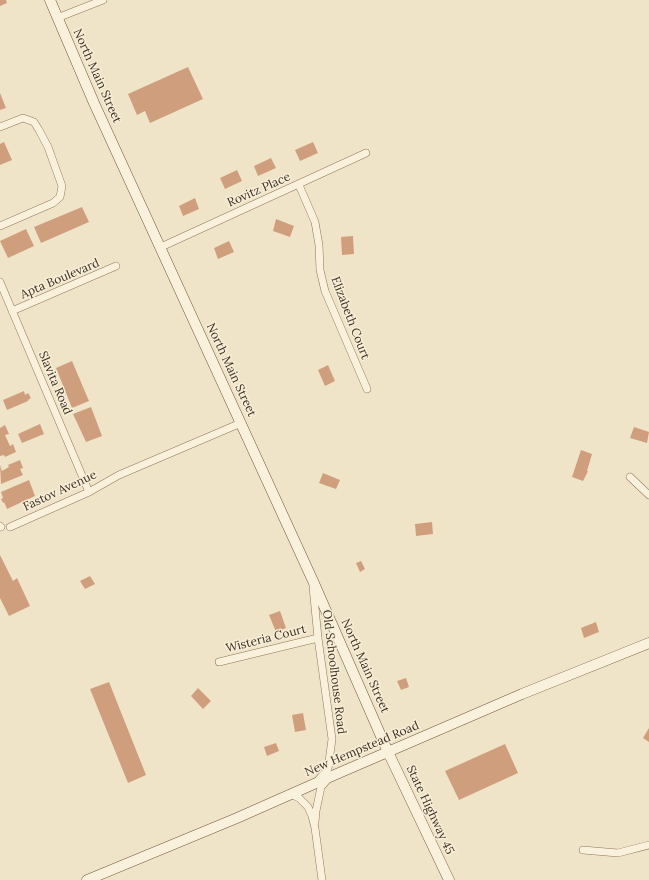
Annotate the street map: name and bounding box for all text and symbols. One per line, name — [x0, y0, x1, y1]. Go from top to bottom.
street label: North Main Street — [70, 27, 124, 125]
street label: Rovitz Place — [225, 170, 293, 210]
street label: Apta Boulevard — [18, 256, 102, 302]
street label: Elizabeth Court — [328, 275, 372, 361]
street label: North Main Street — [203, 321, 259, 419]
street label: Slavita Road — [35, 349, 75, 417]
street label: Fastov Avenue — [21, 468, 99, 514]
street label: Old Schoolhouse Road — [319, 609, 349, 735]
street label: North Main Street — [338, 617, 392, 715]
street label: Wisteria Court — [224, 622, 308, 656]
street label: New Hempstead Road — [303, 718, 421, 780]
street label: State Highway 45 — [403, 763, 457, 857]

